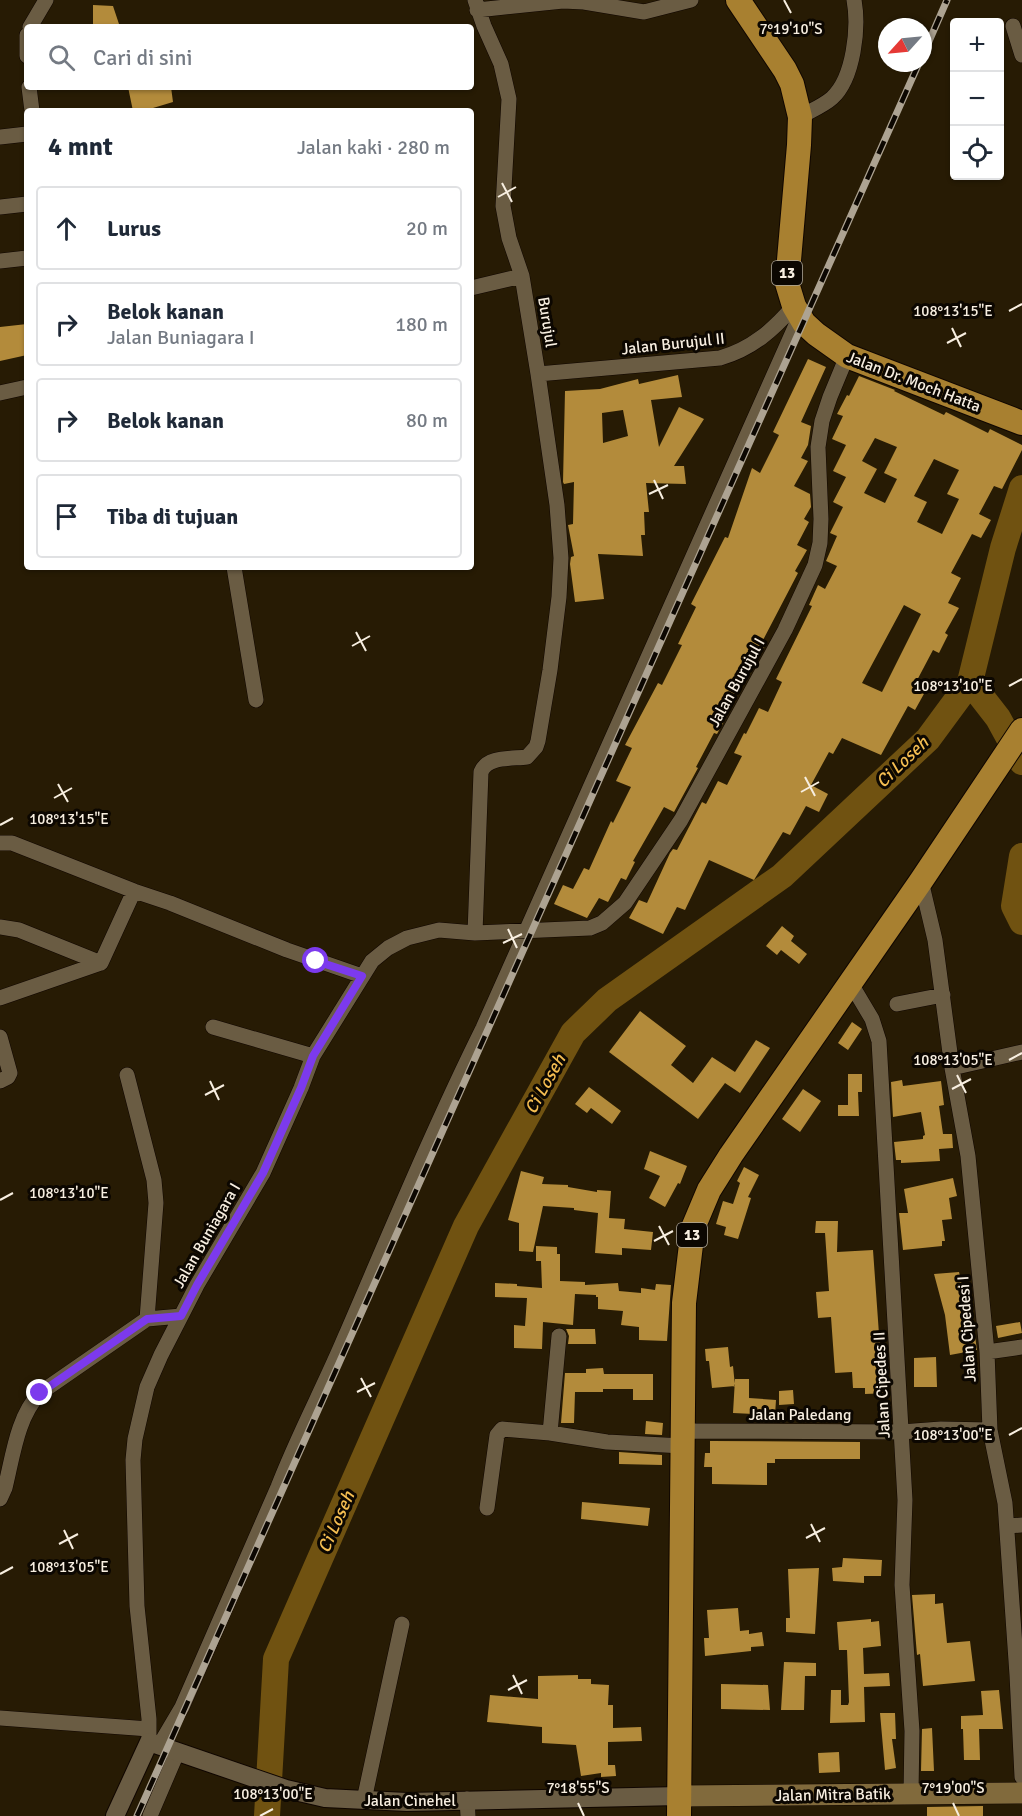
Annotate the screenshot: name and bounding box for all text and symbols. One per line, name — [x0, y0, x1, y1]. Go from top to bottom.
north arrow — [878, 18, 932, 72]
map controls — [950, 18, 1004, 180]
button: + — [950, 18, 1004, 72]
text: 7°19'10"S — [759, 20, 823, 38]
search box — [24, 24, 474, 90]
icon: search — [45, 41, 78, 74]
text: Cari di sini — [93, 44, 193, 71]
button: − — [950, 72, 1004, 126]
button: locate — [950, 126, 1004, 180]
text: 4 mnt — [48, 131, 113, 163]
text: Jalan kaki · 280 m — [297, 135, 450, 160]
icon: ahead — [50, 212, 83, 245]
text: Lurus — [107, 215, 161, 242]
text: 20 m — [406, 216, 448, 241]
road number: 13 — [772, 261, 802, 285]
street label: Burujul — [533, 295, 561, 349]
text: Belok kanan — [107, 298, 224, 325]
text: 108°13'15"E — [913, 302, 993, 320]
icon: right — [50, 308, 83, 341]
text: 180 m — [395, 312, 448, 337]
text: Jalan Buniagara I — [107, 325, 255, 350]
street label: Jalan Burujul II — [620, 329, 726, 359]
street label: Jalan Dr. Moch Hatta — [844, 347, 983, 417]
icon: right — [50, 404, 83, 437]
text: Belok kanan — [107, 407, 224, 434]
text: 80 m — [406, 408, 448, 433]
icon: arrive — [50, 500, 83, 533]
text: Tiba di tujuan — [107, 503, 238, 530]
street label: Jalan Burujul I — [704, 634, 770, 731]
text: 108°13'10"E — [913, 677, 993, 695]
water label: Ci Loseh — [871, 731, 934, 792]
text: 108°13'15"E — [29, 810, 109, 828]
route start — [302, 947, 328, 973]
water label: Ci Loseh — [520, 1049, 571, 1118]
text: 108°13'05"E — [913, 1051, 993, 1069]
street label: Jalan Buniagara I — [169, 1179, 245, 1292]
text: 108°13'10"E — [29, 1184, 109, 1202]
road number: 13 — [677, 1223, 707, 1247]
street label: Jalan Cipedesi I — [953, 1275, 981, 1383]
street label: Jalan Cipedes II — [869, 1331, 895, 1439]
route end — [26, 1379, 52, 1405]
street label: Jalan Paledang — [748, 1405, 852, 1425]
text: 108°13'00"E — [913, 1426, 993, 1444]
water label: Ci Loseh — [313, 1487, 360, 1556]
text: 108°13'05"E — [29, 1558, 109, 1576]
text: 7°18'55"S — [546, 1779, 610, 1797]
text: 7°19'00"S — [921, 1779, 985, 1797]
street label: Jalan Mitra Batik — [775, 1784, 891, 1806]
text: 108°13'00"E — [233, 1785, 313, 1803]
street label: Jalan Cinehel — [364, 1791, 456, 1811]

